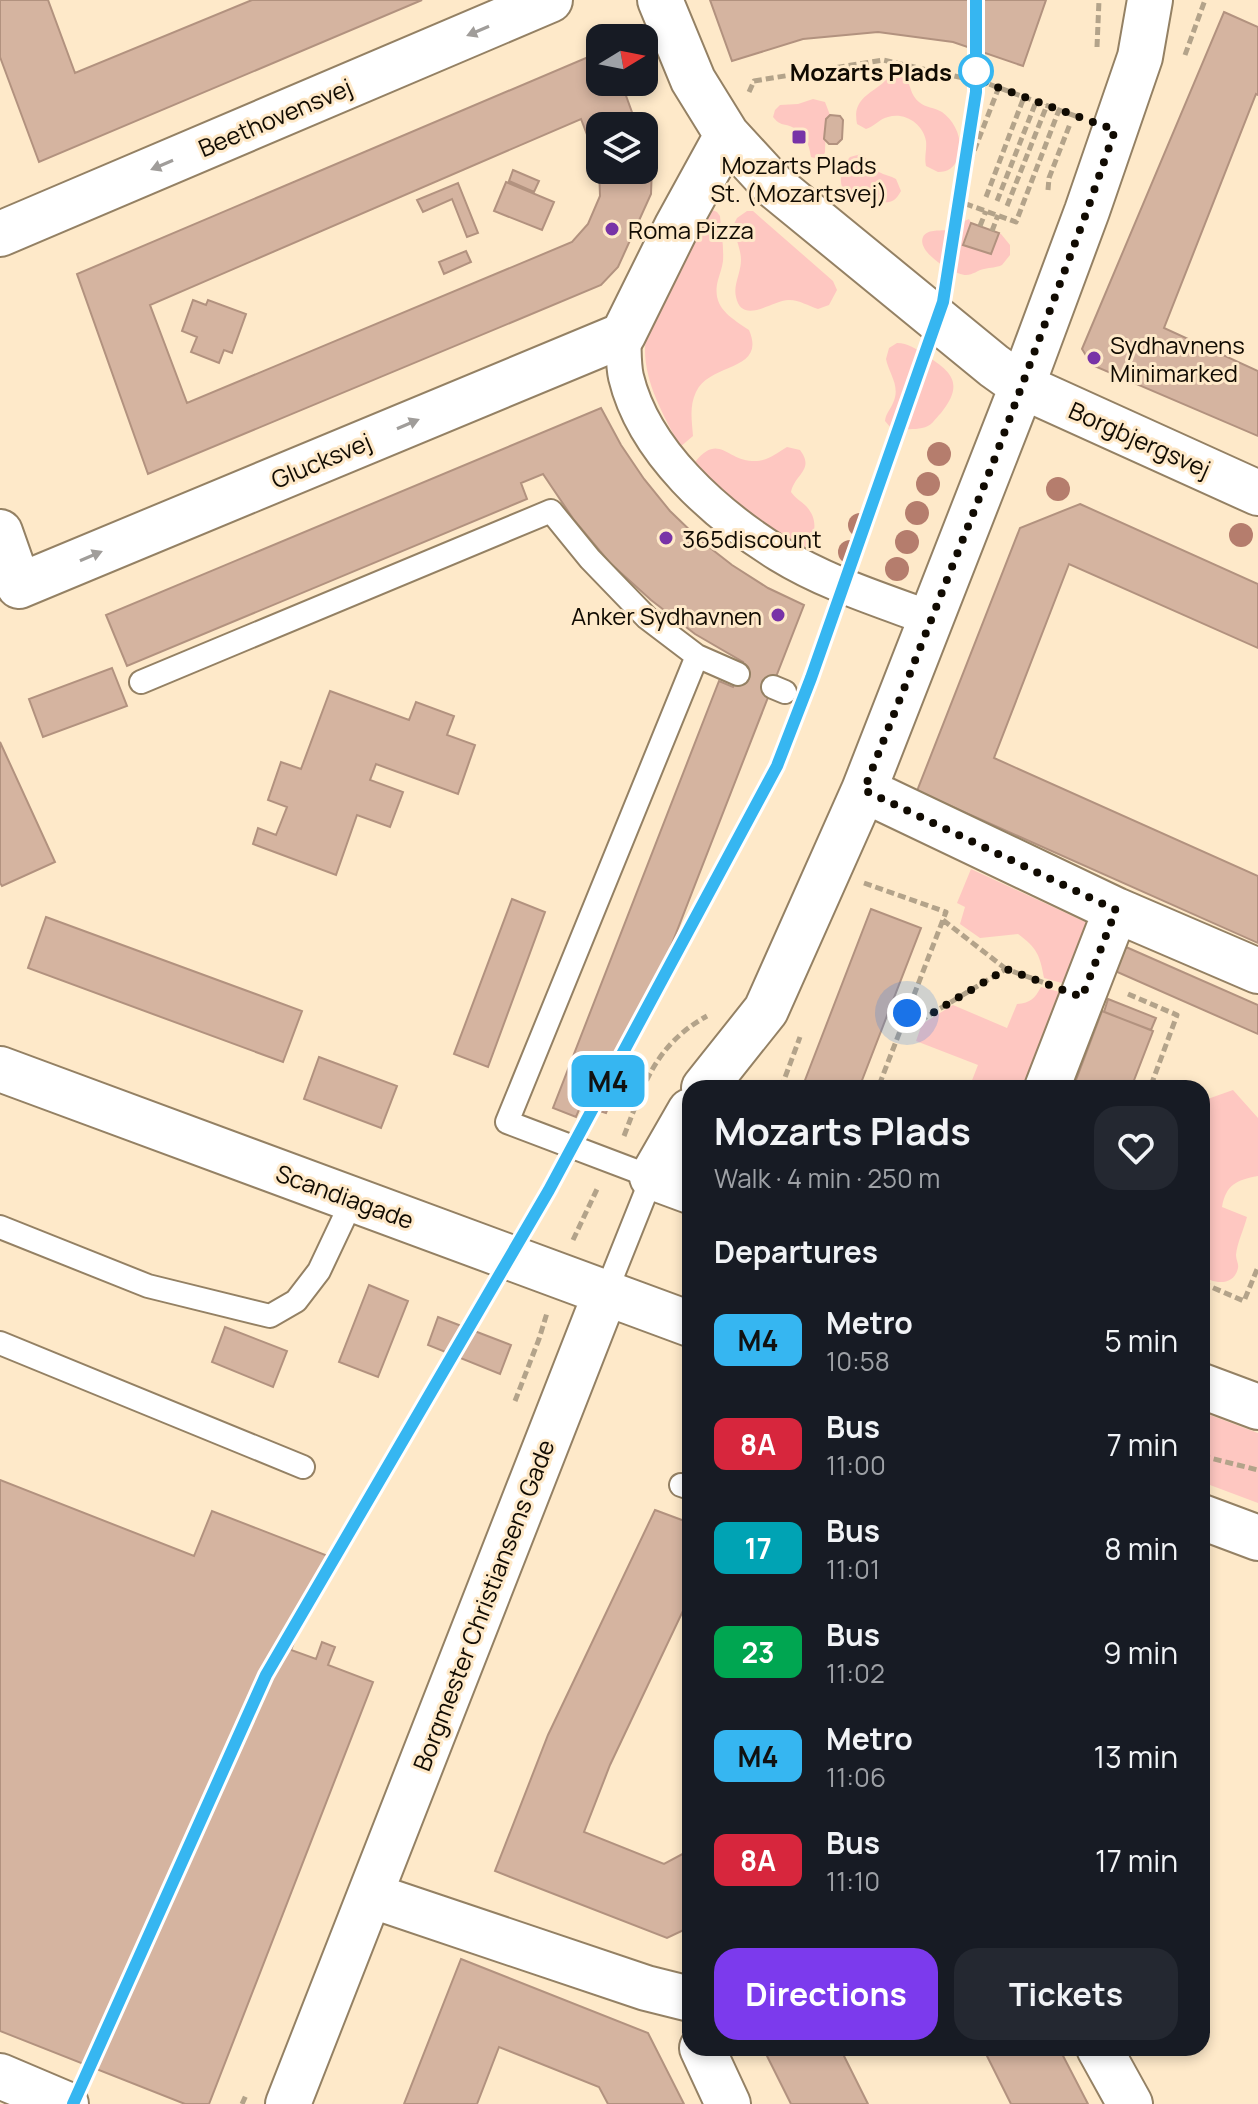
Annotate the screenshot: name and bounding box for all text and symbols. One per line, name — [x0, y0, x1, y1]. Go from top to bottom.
one-way arrow — [467, 24, 490, 37]
north arrow — [586, 24, 658, 96]
map controls — [586, 24, 658, 184]
marker: Mozarts Plads — [959, 54, 993, 88]
place label: Mozarts Plads — [790, 55, 952, 88]
street label: Beethovensvej — [193, 70, 357, 164]
button: layers — [586, 112, 658, 184]
marker: Mozarts Plads St. (Mozartsvej) — [790, 128, 808, 146]
place label: Mozarts Plads St. (Mozartsvej) — [710, 148, 888, 209]
one-way arrow — [150, 159, 174, 172]
place label: Roma Pizza — [628, 213, 754, 246]
marker: Roma Pizza — [603, 220, 621, 238]
place label: Sydhavnens Minimarked — [1110, 328, 1245, 389]
marker: Sydhavnens Minimarked — [1085, 349, 1103, 367]
street label: Borgbjergsvej — [1064, 393, 1216, 485]
one-way arrow — [397, 417, 420, 430]
street label: Glucksvej — [266, 424, 376, 496]
place label: 365discount — [682, 522, 822, 555]
marker: 365discount — [657, 529, 675, 547]
one-way arrow — [79, 549, 103, 562]
place label: Anker Sydhavnen — [571, 599, 762, 632]
marker: Anker Sydhavnen — [769, 606, 787, 624]
your location — [887, 993, 927, 1033]
line badge: M4 — [572, 1055, 644, 1107]
text: M4 — [588, 1062, 628, 1100]
text: Mozarts Plads — [714, 1104, 971, 1156]
button: heart — [1094, 1106, 1178, 1190]
street label: Scandiagade — [271, 1156, 419, 1236]
text: Walk · 4 min · 250 m — [714, 1160, 940, 1196]
text: Departures — [714, 1231, 878, 1272]
text: Metro — [826, 1302, 913, 1343]
text: 5 min — [1104, 1320, 1178, 1361]
text: M4 — [738, 1321, 778, 1359]
text: 10:58 — [826, 1343, 890, 1379]
text: Bus — [826, 1406, 880, 1447]
text: 7 min — [1107, 1424, 1178, 1465]
text: 8A — [740, 1425, 776, 1463]
street label: Borgmester Christiansens Gade — [404, 1435, 562, 1775]
text: 11:00 — [826, 1447, 886, 1483]
text: Bus — [826, 1510, 880, 1551]
text: 8 min — [1104, 1528, 1178, 1569]
text: 17 — [744, 1529, 772, 1567]
text: 11:01 — [826, 1551, 880, 1587]
text: Bus — [826, 1614, 880, 1655]
text: 9 min — [1103, 1632, 1178, 1673]
text: 23 — [742, 1633, 774, 1671]
text: 11:02 — [826, 1655, 885, 1691]
text: Metro — [826, 1718, 913, 1759]
text: 13 min — [1093, 1736, 1178, 1777]
text: M4 — [738, 1737, 778, 1775]
text: 11:06 — [826, 1759, 886, 1795]
text: Bus — [826, 1822, 880, 1863]
text: 17 min — [1095, 1840, 1178, 1881]
text: 8A — [740, 1841, 776, 1879]
text: 11:10 — [826, 1863, 880, 1899]
button: Directions — [714, 1948, 938, 2040]
button: Tickets — [954, 1948, 1178, 2040]

